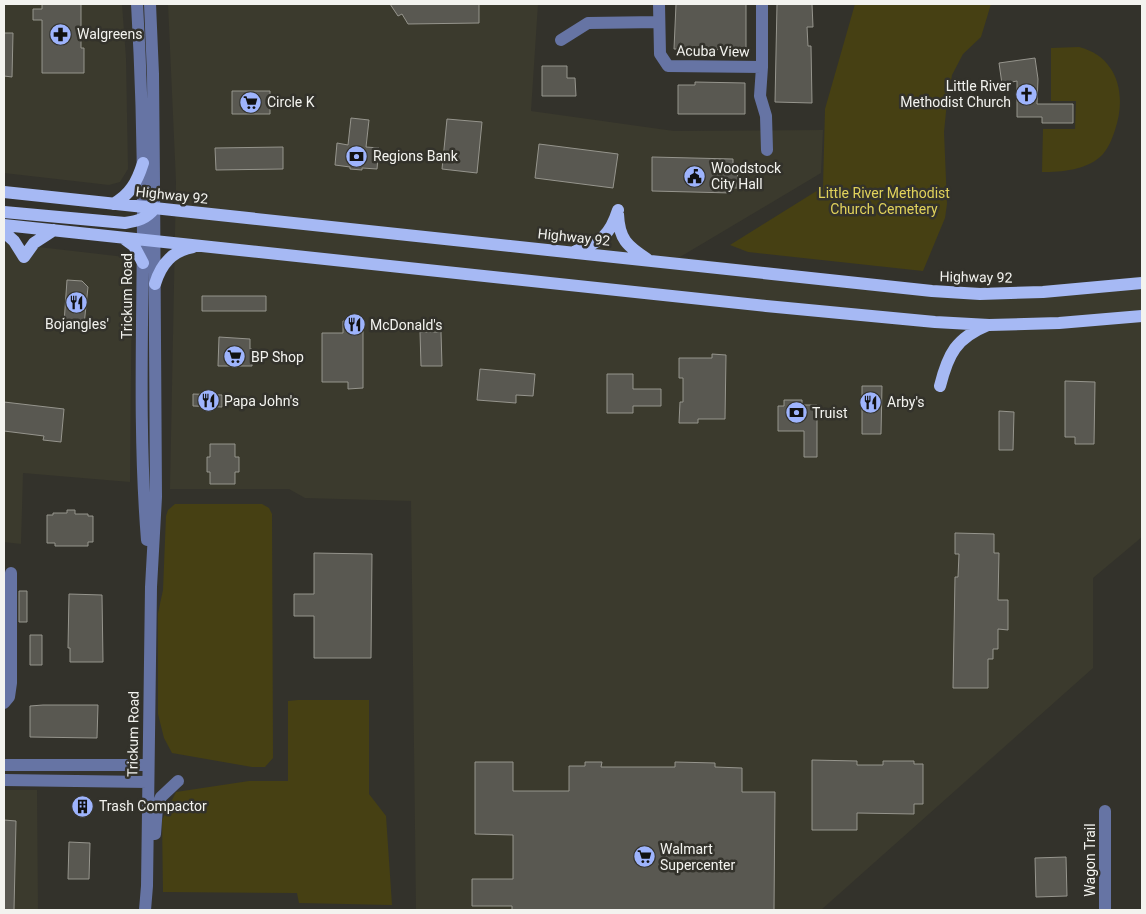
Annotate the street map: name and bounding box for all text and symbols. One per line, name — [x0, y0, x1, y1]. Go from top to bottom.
pharmacy icon: Walgreens — [49, 22, 73, 46]
place label: Walgreens — [77, 26, 143, 42]
street label: Acuba View — [676, 42, 750, 60]
place label: Little River Methodist Church — [900, 78, 1011, 110]
church icon: Little River Methodist Church — [1015, 82, 1039, 106]
supermarket icon: Circle K — [239, 90, 263, 114]
place label: Circle K — [267, 94, 315, 110]
bank icon: Regions Bank — [345, 144, 369, 168]
place label: Regions Bank — [373, 148, 459, 164]
place label: Woodstock City Hall — [711, 160, 782, 192]
public building icon: Woodstock City Hall — [683, 164, 707, 188]
street label: Highway 92 — [135, 183, 209, 207]
park label: Little River Methodist Church Cemetery — [818, 185, 950, 217]
street label: Highway 92 — [537, 225, 611, 249]
street label: Trickum Road — [119, 253, 135, 339]
street label: Highway 92 — [939, 268, 1013, 286]
restaurant icon: Bojangles' — [65, 290, 89, 314]
restaurant icon: McDonald's — [342, 313, 366, 337]
place label: Bojangles' — [45, 316, 109, 332]
place label: McDonald's — [370, 317, 443, 333]
supermarket icon: BP Shop — [223, 345, 247, 369]
place label: BP Shop — [251, 349, 304, 365]
restaurant icon: Papa John's — [196, 389, 220, 413]
restaurant icon: Arby's — [859, 390, 883, 414]
place label: Papa John's — [224, 393, 299, 409]
place label: Arby's — [887, 394, 925, 410]
bank icon: Truist — [784, 401, 808, 425]
place label: Truist — [812, 405, 848, 421]
street label: Trickum Road — [124, 691, 142, 777]
building icon: Trash Compactor — [71, 794, 95, 818]
place label: Trash Compactor — [99, 798, 207, 814]
street label: Wagon Trail — [1082, 823, 1098, 897]
place label: Walmart Supercenter — [660, 841, 735, 873]
supermarket icon: Walmart Supercenter — [632, 845, 656, 869]

